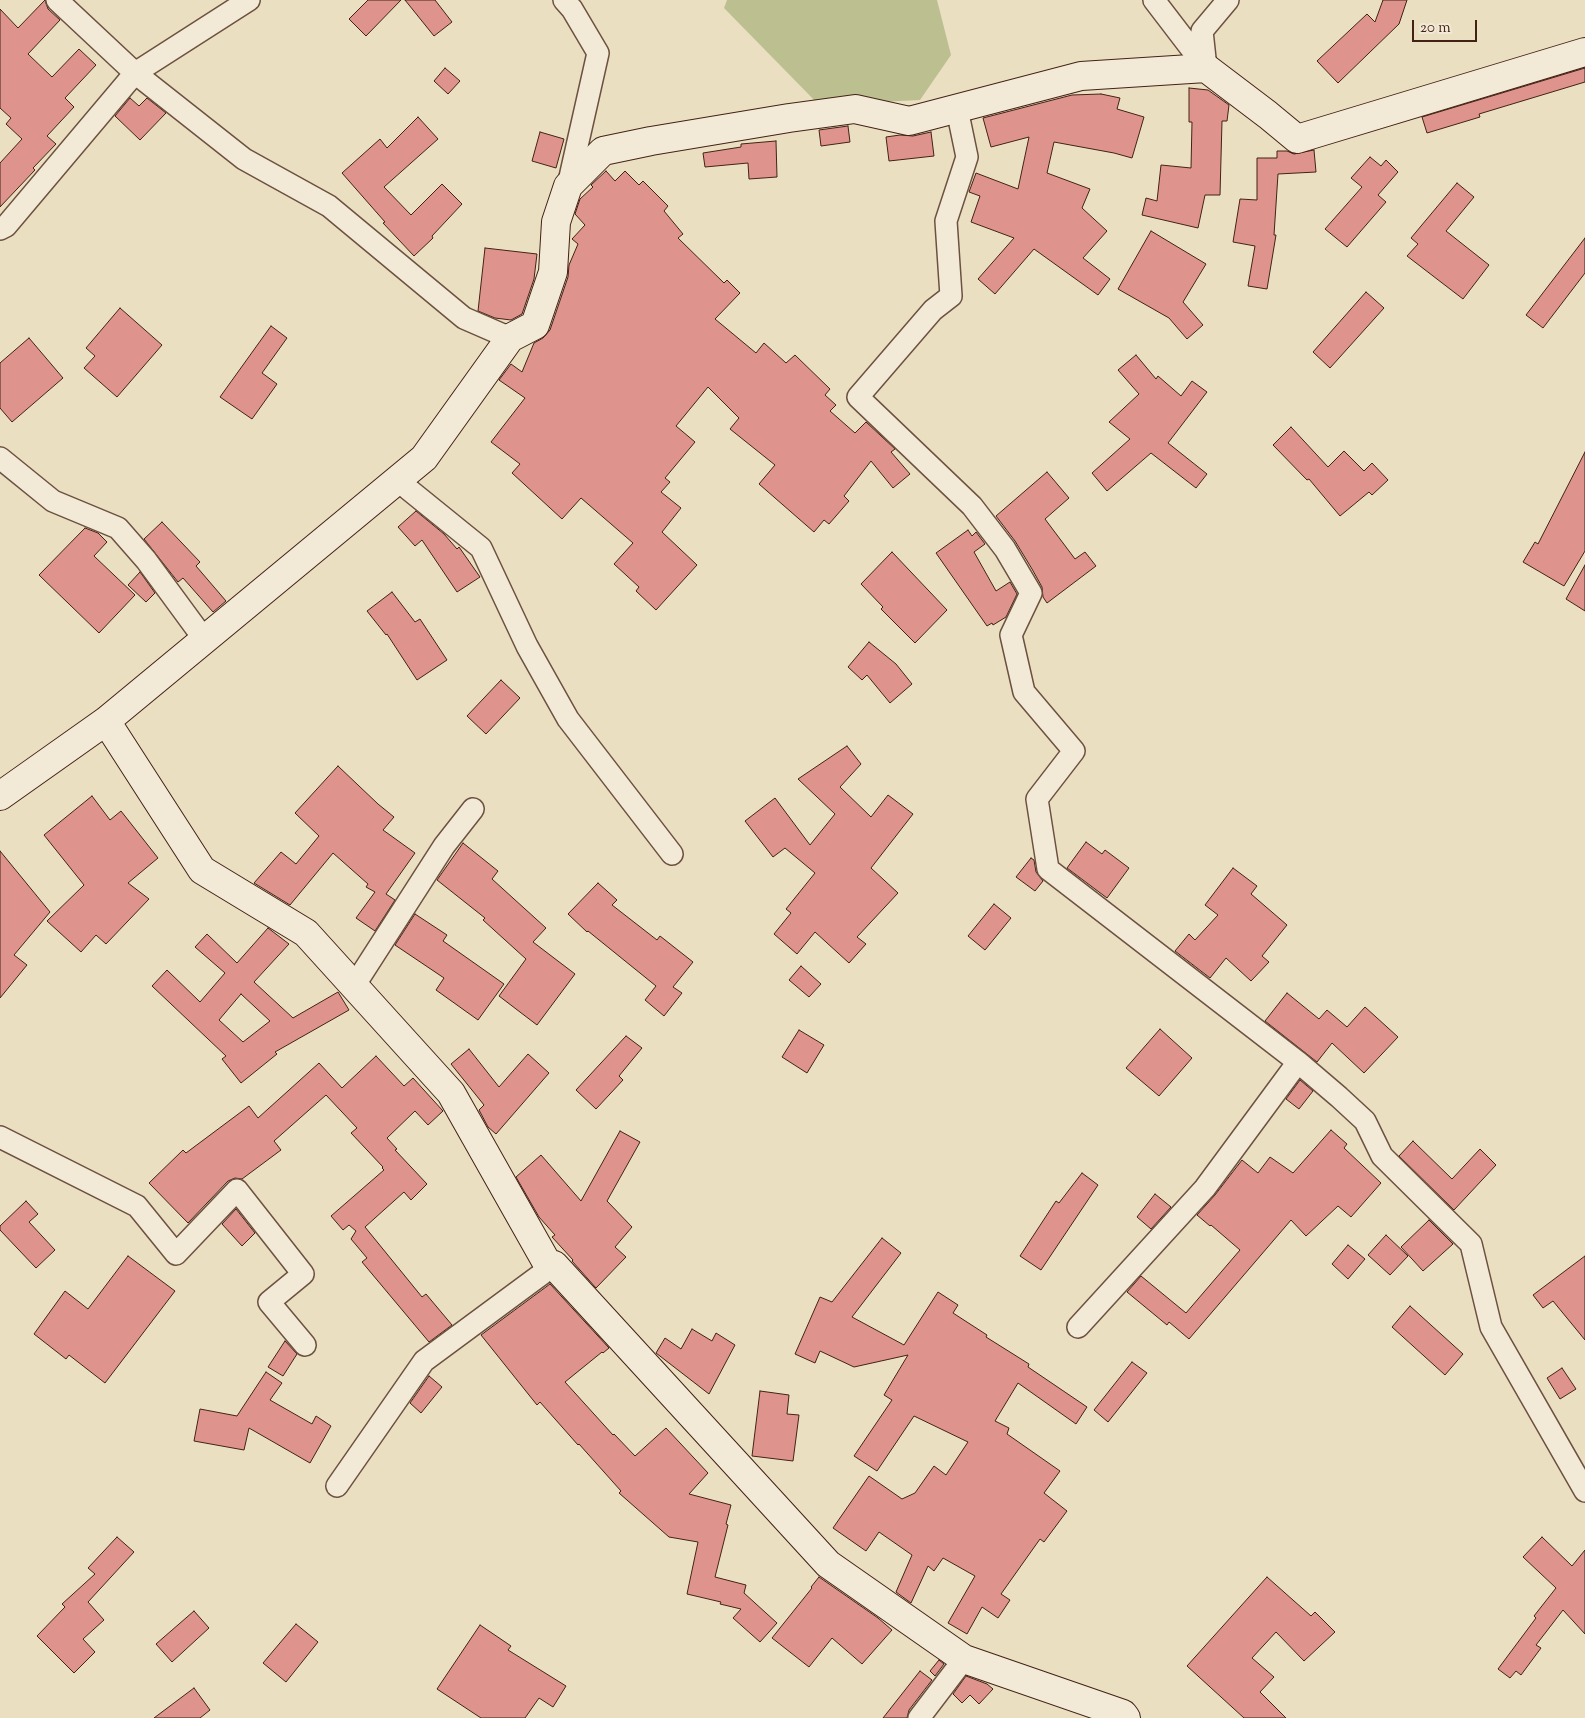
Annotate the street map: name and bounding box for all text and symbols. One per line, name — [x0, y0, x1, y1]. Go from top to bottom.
scale bar — [1415, 10, 1480, 42]
text: 20 m — [1420, 18, 1451, 39]

